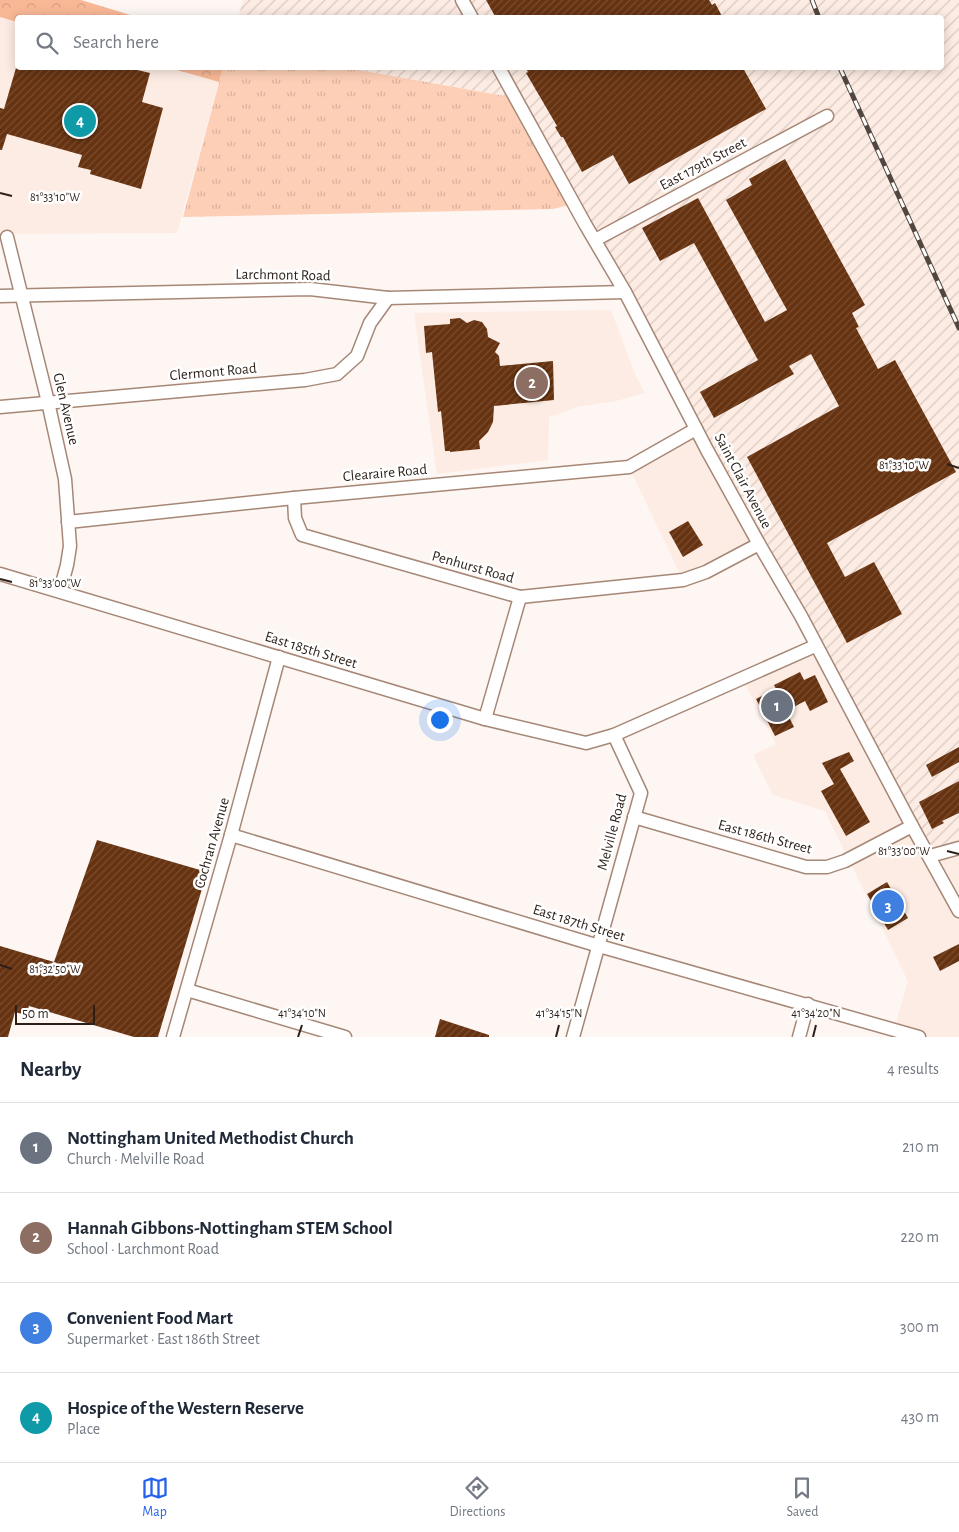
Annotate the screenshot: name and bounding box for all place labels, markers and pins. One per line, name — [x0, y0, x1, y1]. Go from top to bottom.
pin: 4 — [64, 102, 96, 140]
pin: 2 — [516, 364, 548, 402]
pin: 1 — [761, 687, 793, 725]
pin: 3 — [872, 887, 904, 925]

